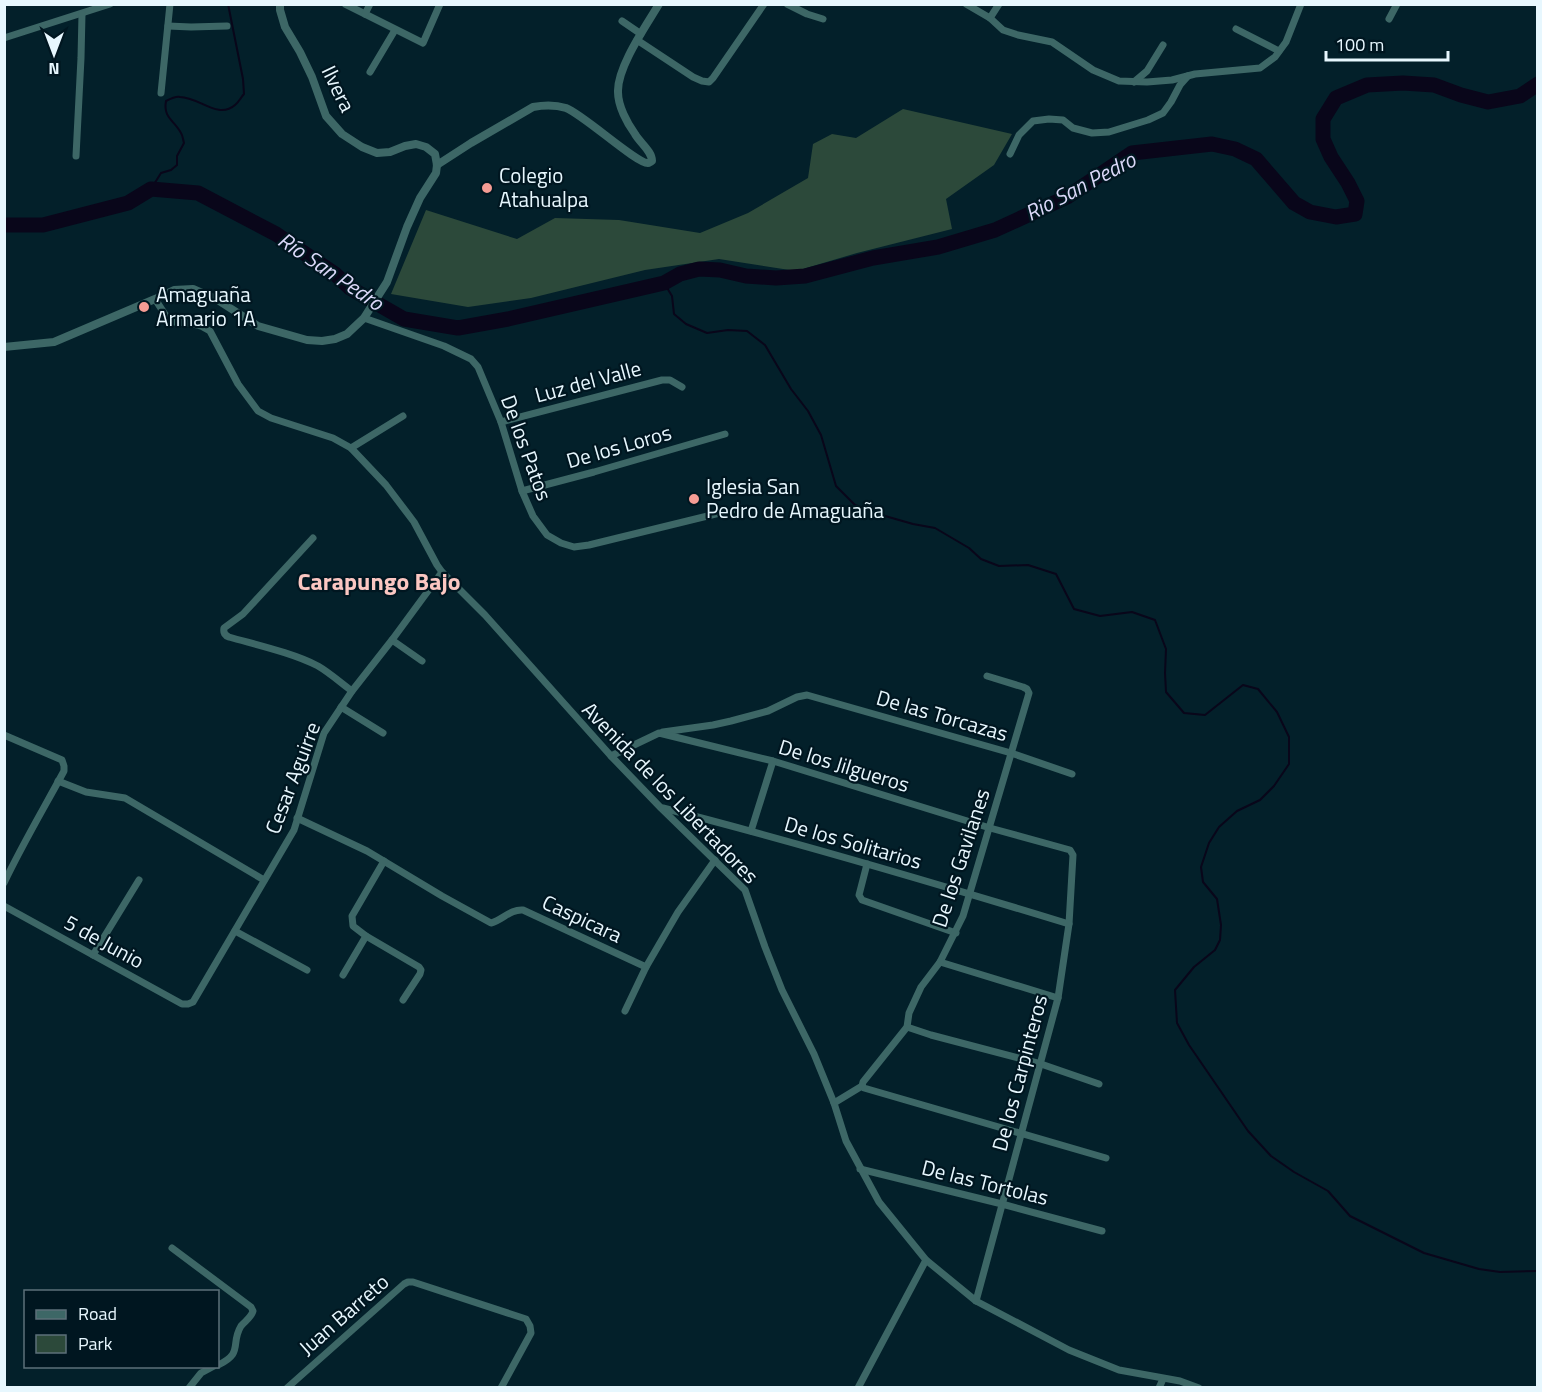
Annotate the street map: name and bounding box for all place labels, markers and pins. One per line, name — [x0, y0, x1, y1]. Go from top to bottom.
place label: Colegio Atahualpa — [499, 159, 589, 215]
marker: Colegio Atahualpa — [480, 181, 494, 195]
place label: Amaguaña Armario 1A — [156, 278, 256, 334]
marker: Amaguaña Armario 1A — [137, 300, 151, 314]
place label: Iglesia San Pedro de Amaguaña — [706, 470, 885, 526]
marker: Iglesia San Pedro de Amaguaña — [687, 492, 701, 506]

